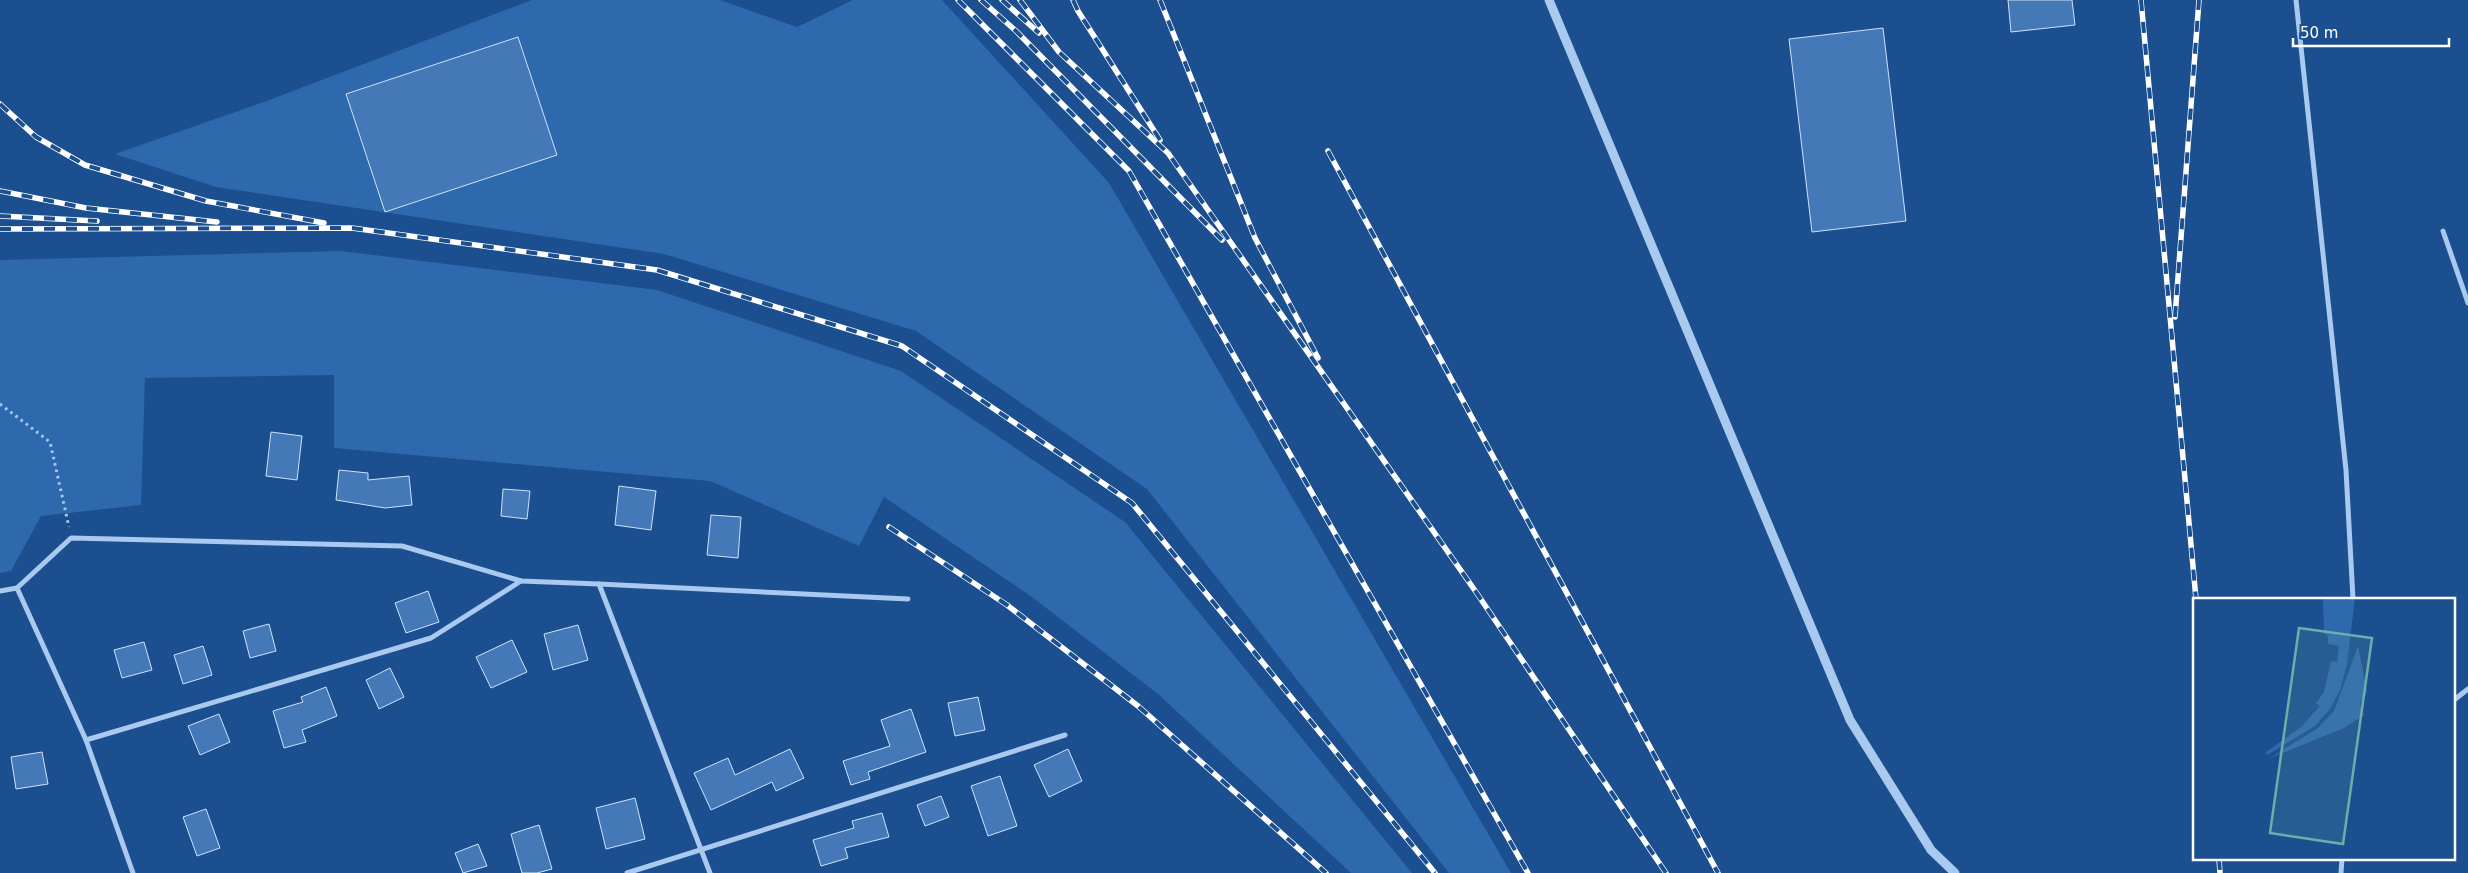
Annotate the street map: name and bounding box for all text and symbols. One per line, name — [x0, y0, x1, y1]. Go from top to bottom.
scale bar — [2293, 15, 2449, 47]
text: 50 m — [2300, 24, 2338, 42]
inset map — [2193, 598, 2456, 860]

